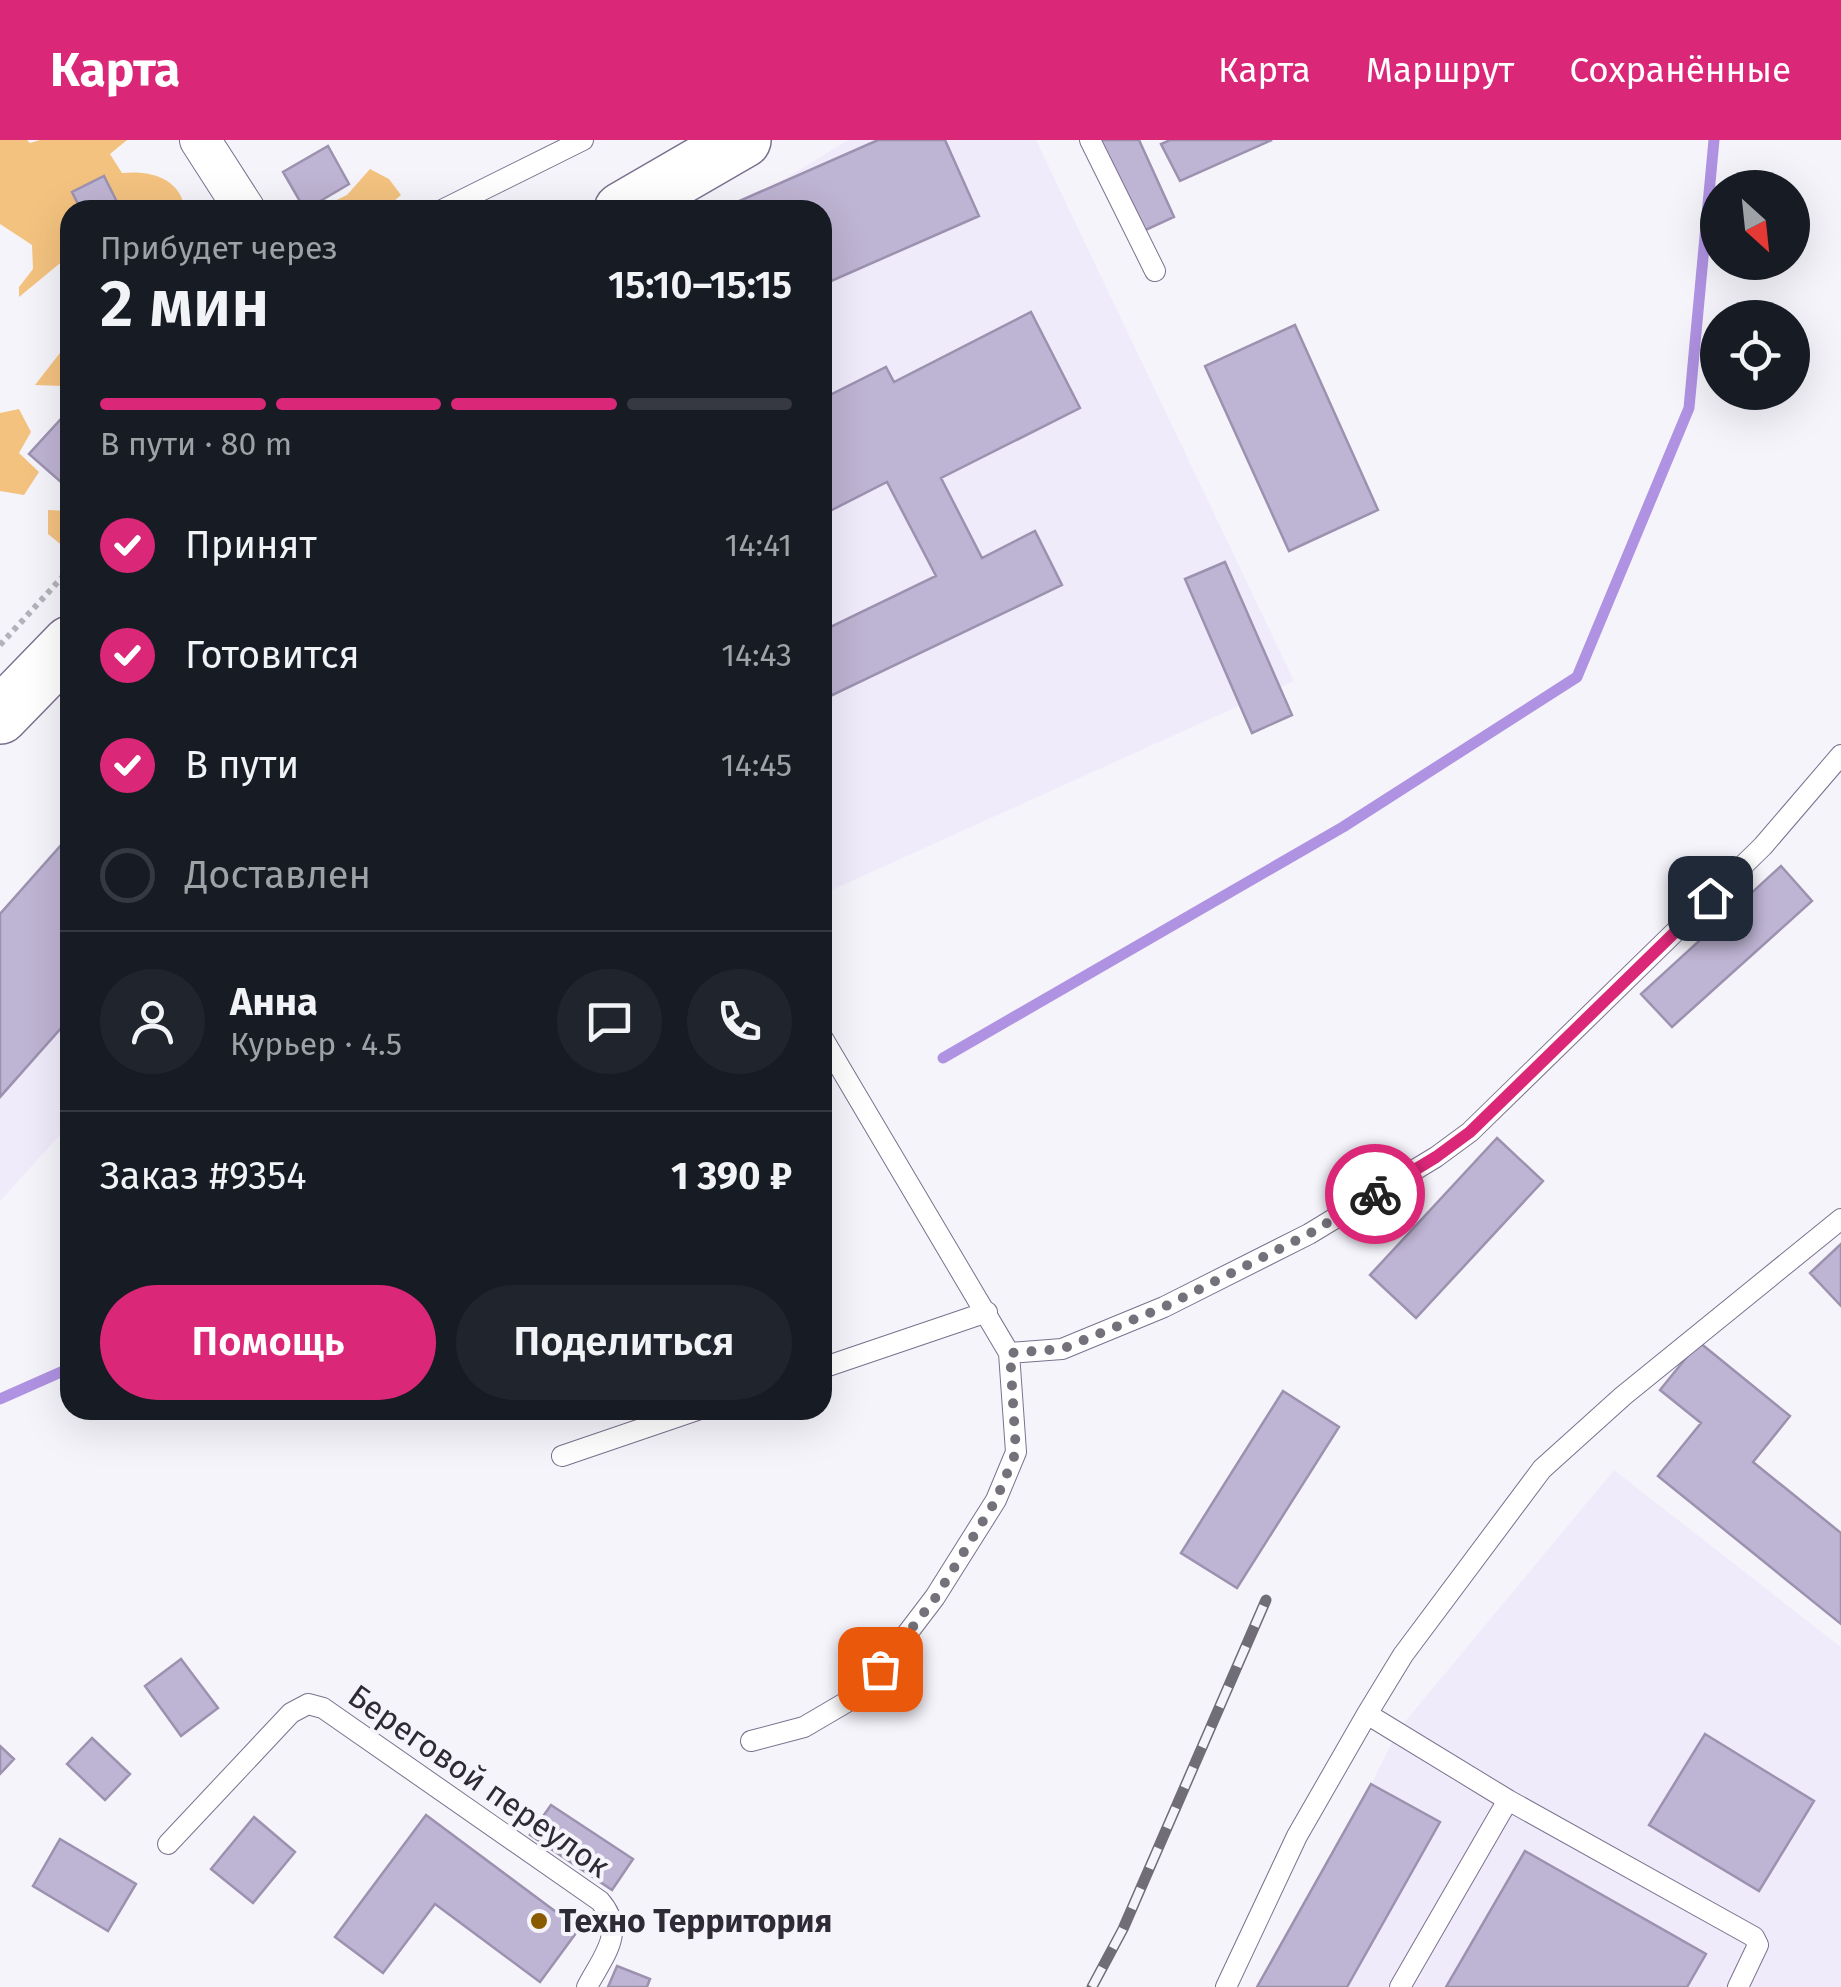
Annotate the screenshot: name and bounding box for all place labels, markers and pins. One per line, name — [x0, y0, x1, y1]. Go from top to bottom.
pin — [1668, 856, 1753, 941]
pin — [838, 1627, 923, 1712]
place label: Техно Территория — [559, 1902, 832, 1940]
marker: Техно Территория — [528, 1910, 550, 1932]

